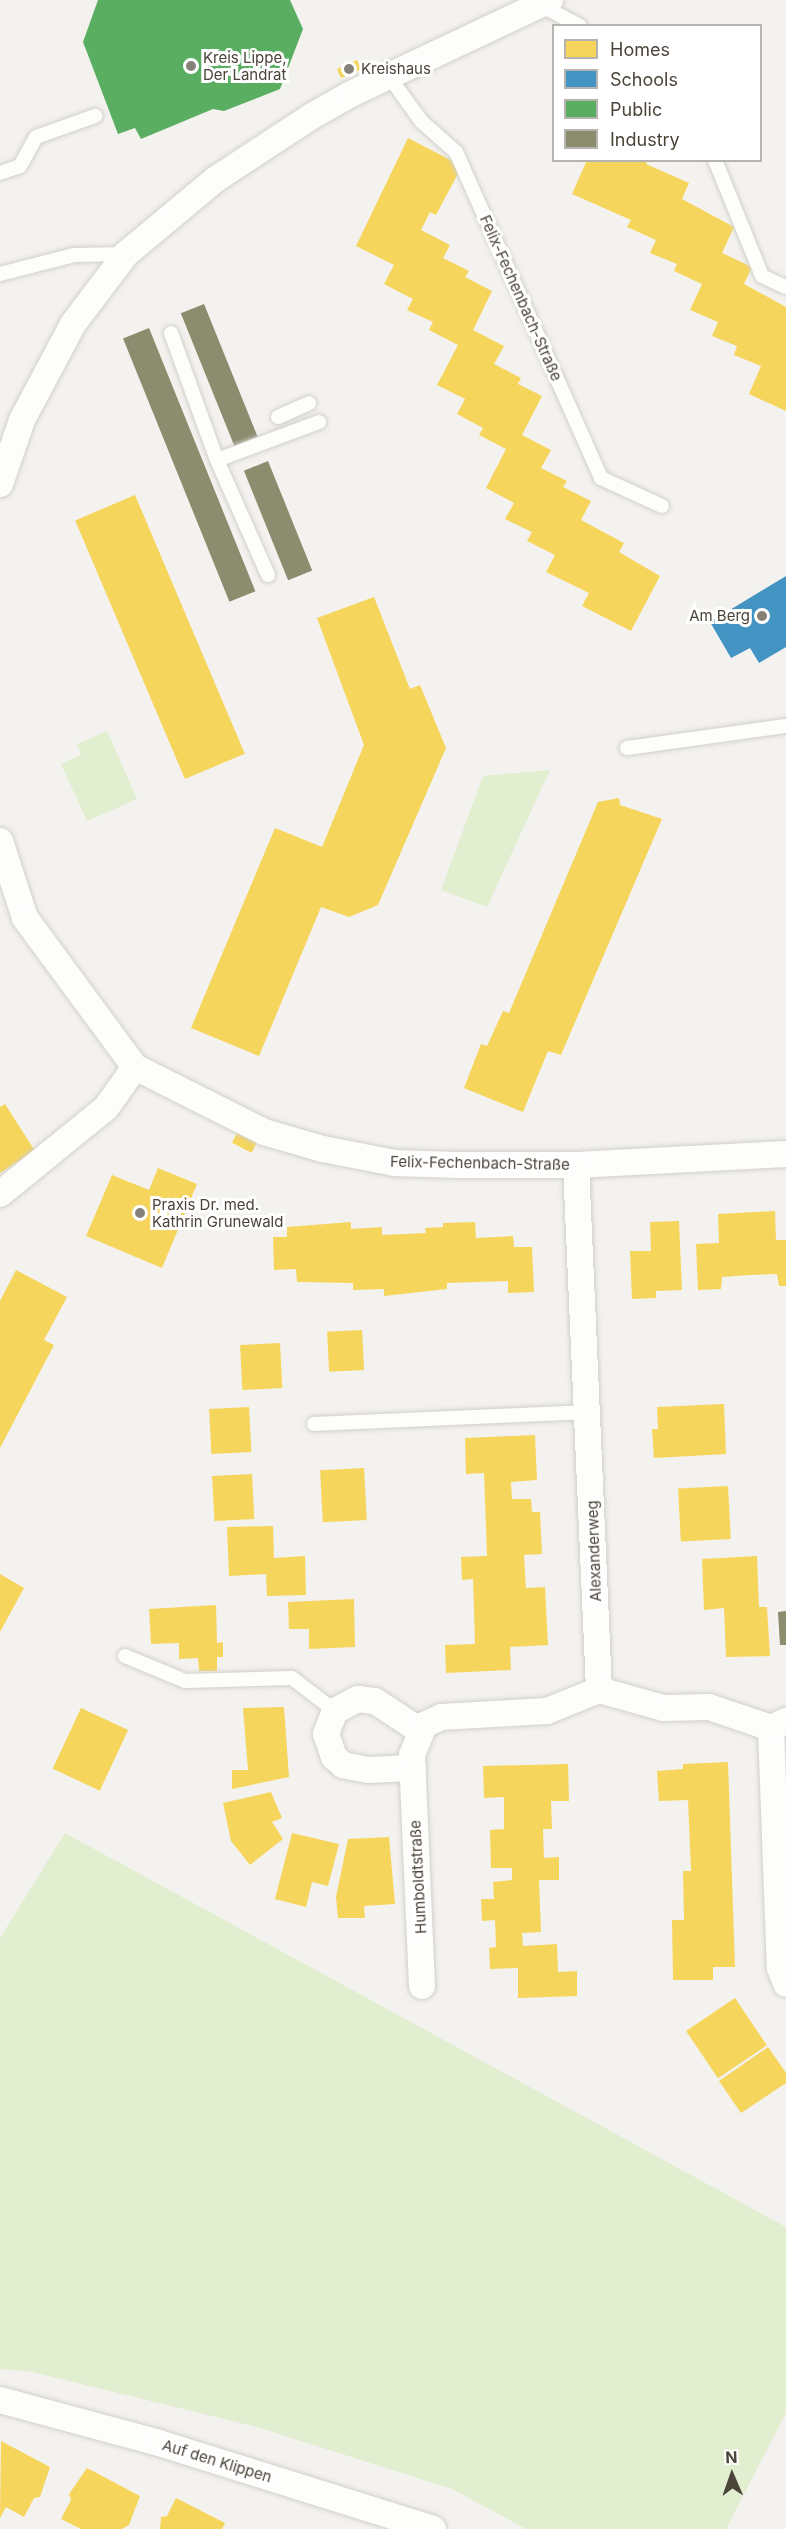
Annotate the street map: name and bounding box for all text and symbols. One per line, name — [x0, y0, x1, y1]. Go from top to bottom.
legend — [552, 24, 762, 162]
text: Homes — [610, 39, 670, 60]
place label: Kreis Lippe, Der Landrat — [203, 48, 287, 83]
marker: Kreis Lippe, Der Landrat — [184, 59, 198, 73]
place label: Kreishaus — [361, 60, 431, 78]
marker: Kreishaus — [342, 62, 356, 76]
text: Schools — [610, 69, 678, 90]
text: Public — [610, 99, 662, 120]
text: Industry — [610, 129, 680, 150]
street label: Felix-Fechenbach-Straße — [476, 212, 566, 384]
place label: Am Berg — [689, 607, 750, 625]
marker: Am Berg — [755, 609, 769, 623]
street label: Felix-Fechenbach-Straße — [390, 1152, 570, 1174]
place label: Praxis Dr. med. Kathrin Grunewald — [152, 1195, 283, 1230]
marker: Praxis Dr. med. Kathrin Grunewald — [133, 1206, 147, 1220]
street label: Alexanderweg — [583, 1500, 605, 1602]
street label: Humboldtstraße — [406, 1820, 430, 1934]
street label: Auf den Klippen — [160, 2436, 274, 2486]
north arrow — [702, 2445, 762, 2505]
text: N — [725, 2447, 738, 2467]

